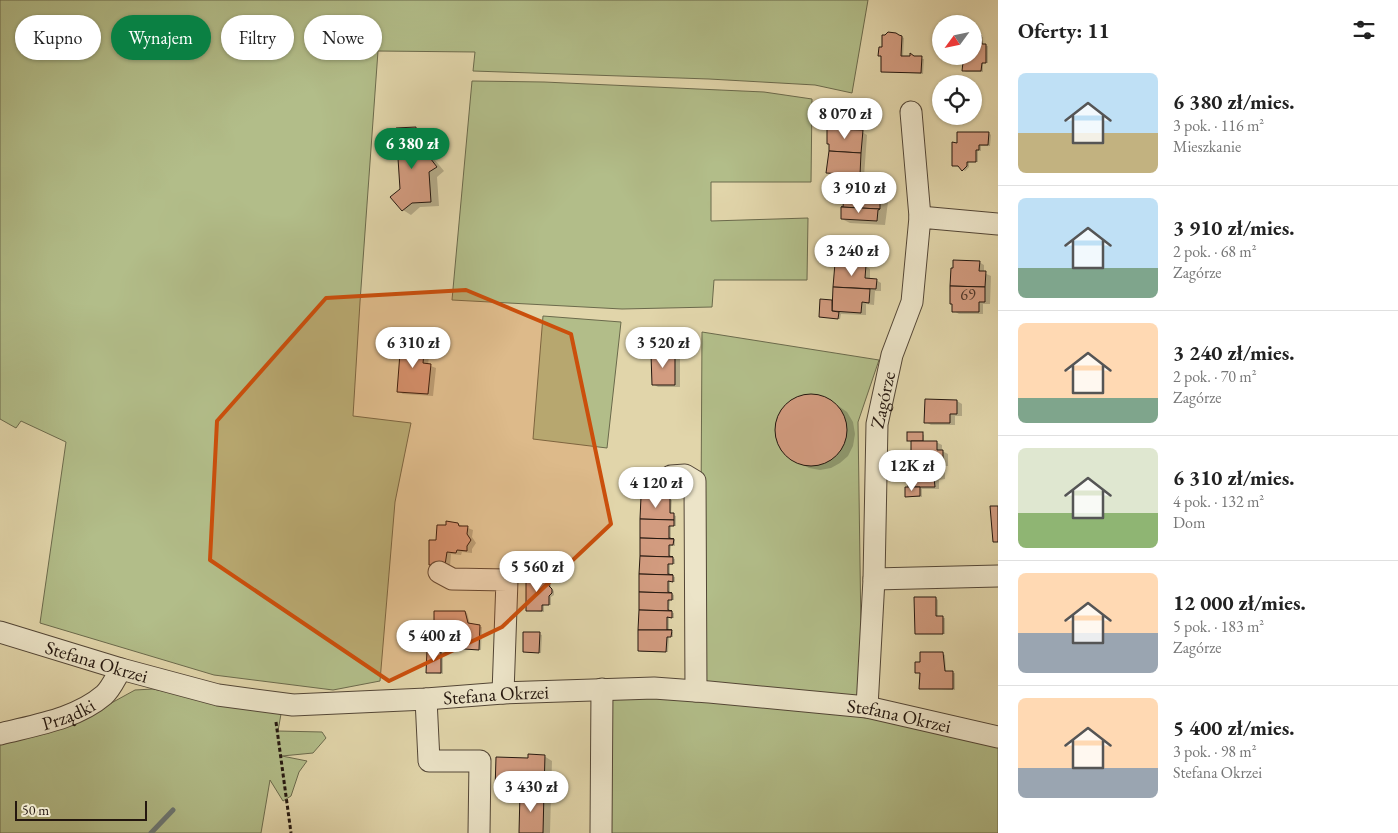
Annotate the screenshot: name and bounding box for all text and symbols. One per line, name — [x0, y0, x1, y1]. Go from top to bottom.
chip: Kupno — [15, 15, 101, 60]
chip: Wynajem — [111, 15, 211, 60]
chip: Filtry — [221, 15, 294, 60]
chip: Nowe — [304, 15, 382, 60]
north arrow — [932, 15, 982, 65]
map controls — [932, 15, 982, 125]
icon: filters — [1350, 16, 1378, 44]
text: Oferty: 11 — [1018, 17, 1110, 44]
button: locate — [932, 75, 982, 125]
text: 6 380 zł/mies. — [1173, 88, 1295, 115]
icon: home — [1058, 93, 1118, 153]
pin: 8 070 zł — [793, 98, 897, 140]
text: 8 070 zł — [818, 103, 872, 124]
text: 3 pok. · 116 m² — [1173, 115, 1264, 136]
pin: 6 380 zł — [360, 128, 464, 170]
text: 6 380 zł — [385, 133, 439, 154]
text: Mieszkanie — [1173, 136, 1241, 157]
pin: 3 910 zł — [807, 172, 911, 214]
text: 3 910 zł — [832, 177, 886, 198]
text: 3 910 zł/mies. — [1173, 214, 1295, 241]
icon: home — [1058, 218, 1118, 278]
pin: 3 240 zł — [800, 234, 904, 277]
text: 3 240 zł — [825, 240, 879, 261]
text: 2 pok. · 68 m² — [1173, 241, 1256, 262]
text: Zagórze — [1173, 262, 1222, 283]
house number: 69 — [960, 284, 976, 305]
pin: 6 310 zł — [361, 326, 465, 369]
pin: 3 520 zł — [611, 326, 715, 369]
text: 6 310 zł — [386, 332, 440, 353]
text: 3 520 zł — [636, 332, 690, 353]
text: 3 240 zł/mies. — [1173, 339, 1295, 366]
icon: home — [1058, 343, 1118, 403]
text: 2 pok. · 70 m² — [1173, 366, 1256, 387]
street label: Zagórze — [864, 369, 901, 431]
text: Zagórze — [1173, 387, 1222, 408]
pin: 12K zł — [871, 450, 953, 492]
text: 12K zł — [890, 455, 934, 476]
text: 6 310 zł/mies. — [1173, 464, 1295, 491]
pin: 4 120 zł — [604, 466, 708, 509]
icon: home — [1058, 468, 1118, 528]
text: 4 120 zł — [629, 472, 683, 493]
text: 4 pok. · 132 m² — [1173, 491, 1264, 512]
text: Dom — [1173, 512, 1205, 533]
pin: 5 560 zł — [485, 550, 589, 593]
text: 5 560 zł — [510, 556, 564, 577]
text: 12 000 zł/mies. — [1173, 589, 1306, 616]
icon: home — [1058, 593, 1118, 653]
text: 5 pok. · 183 m² — [1173, 616, 1264, 637]
pin: 5 400 zł — [382, 620, 486, 662]
text: 5 400 zł — [407, 625, 461, 646]
street label: Stefana Okrzei — [42, 635, 151, 689]
text: Zagórze — [1173, 637, 1222, 658]
street label: Stefana Okrzei — [442, 679, 550, 711]
street label: Prządki — [39, 693, 100, 736]
street label: Stefana Okrzei — [846, 693, 954, 739]
text: 5 400 zł/mies. — [1173, 714, 1295, 741]
icon: home — [1058, 718, 1118, 778]
text: 3 pok. · 98 m² — [1173, 741, 1256, 762]
text: Stefana Okrzei — [1173, 762, 1262, 783]
pin: 3 430 zł — [479, 770, 583, 813]
text: 3 430 zł — [504, 776, 558, 797]
scale bar — [15, 798, 148, 821]
text: 50 m — [22, 801, 49, 819]

